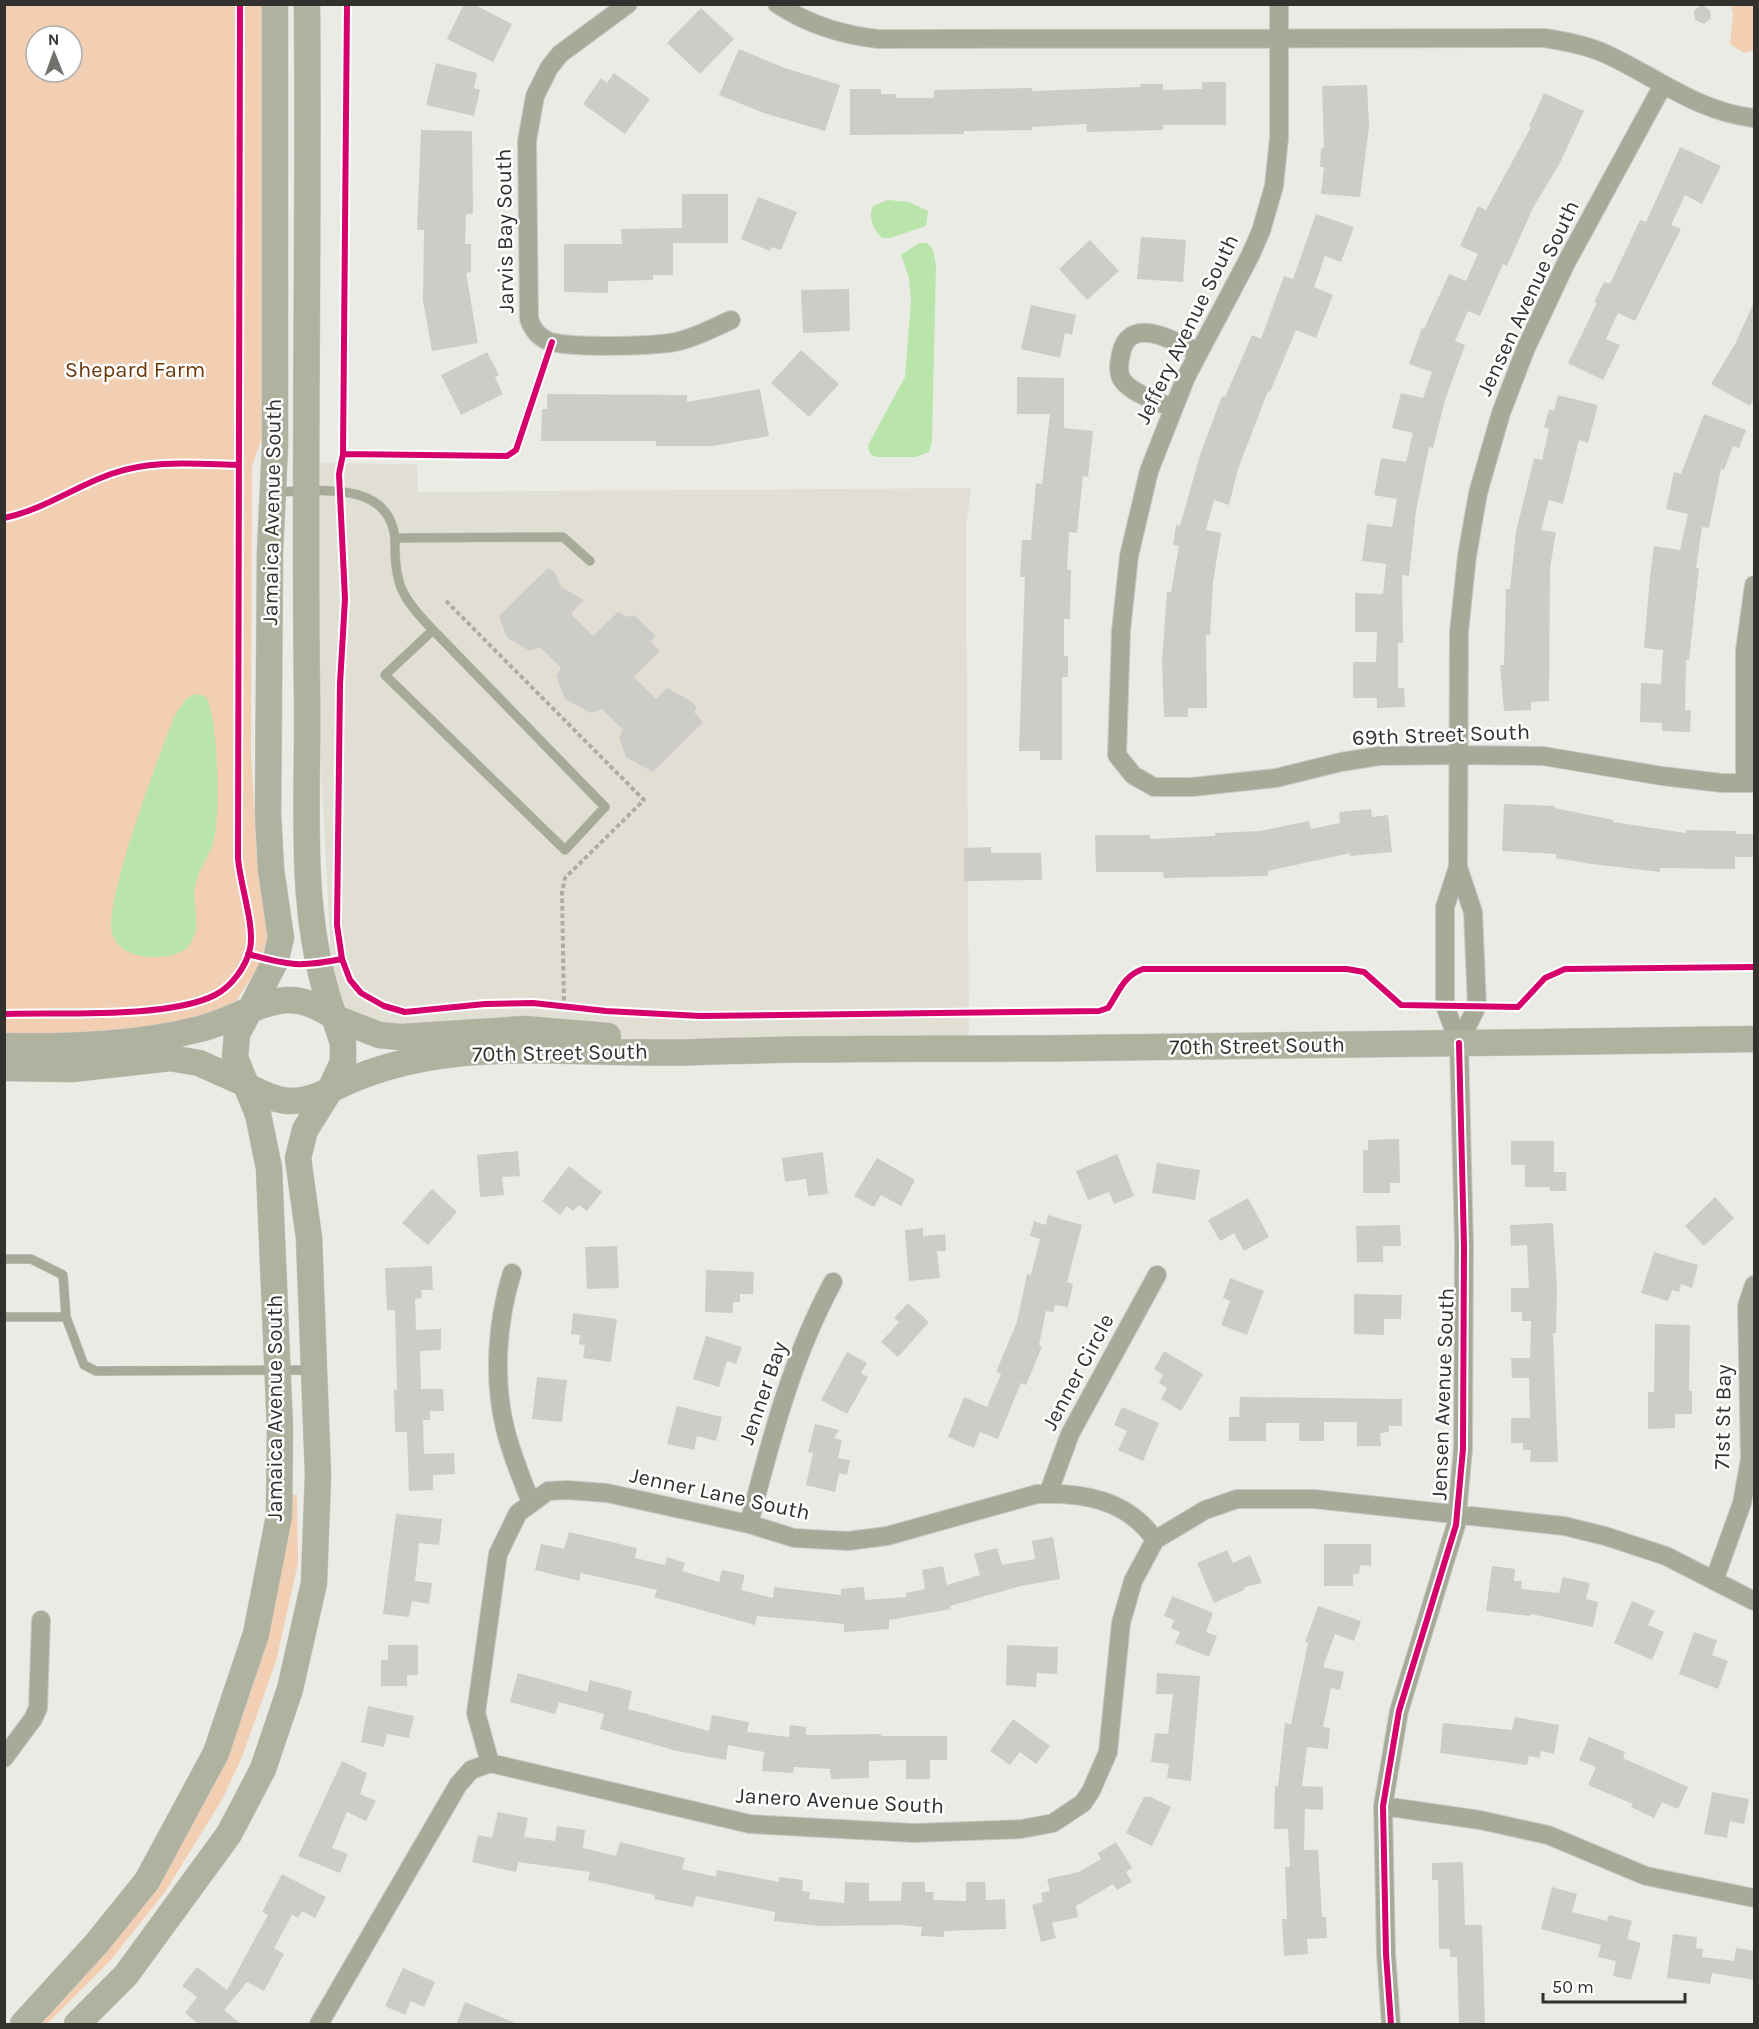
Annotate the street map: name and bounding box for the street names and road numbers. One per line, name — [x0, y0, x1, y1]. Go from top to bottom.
street label: Jarvis Bay South — [491, 148, 519, 314]
street label: Jensen Avenue South — [1471, 196, 1585, 400]
street label: Jeffery Avenue South — [1130, 230, 1244, 428]
street label: Jamaica Avenue South — [257, 398, 287, 626]
street label: 69th Street South — [1352, 719, 1530, 751]
street label: 70th Street South — [1169, 1031, 1345, 1061]
street label: 70th Street South — [472, 1038, 648, 1068]
street label: Jensen Avenue South — [1426, 1287, 1460, 1501]
street label: Jamaica Avenue South — [262, 1295, 288, 1521]
street label: Jenner Circle — [1036, 1309, 1120, 1435]
street label: Jenner Bay — [733, 1338, 793, 1448]
street label: 71st St Bay — [1709, 1364, 1737, 1470]
street label: Jenner Lane South — [628, 1462, 812, 1526]
street label: Janero Avenue South — [735, 1783, 945, 1819]

